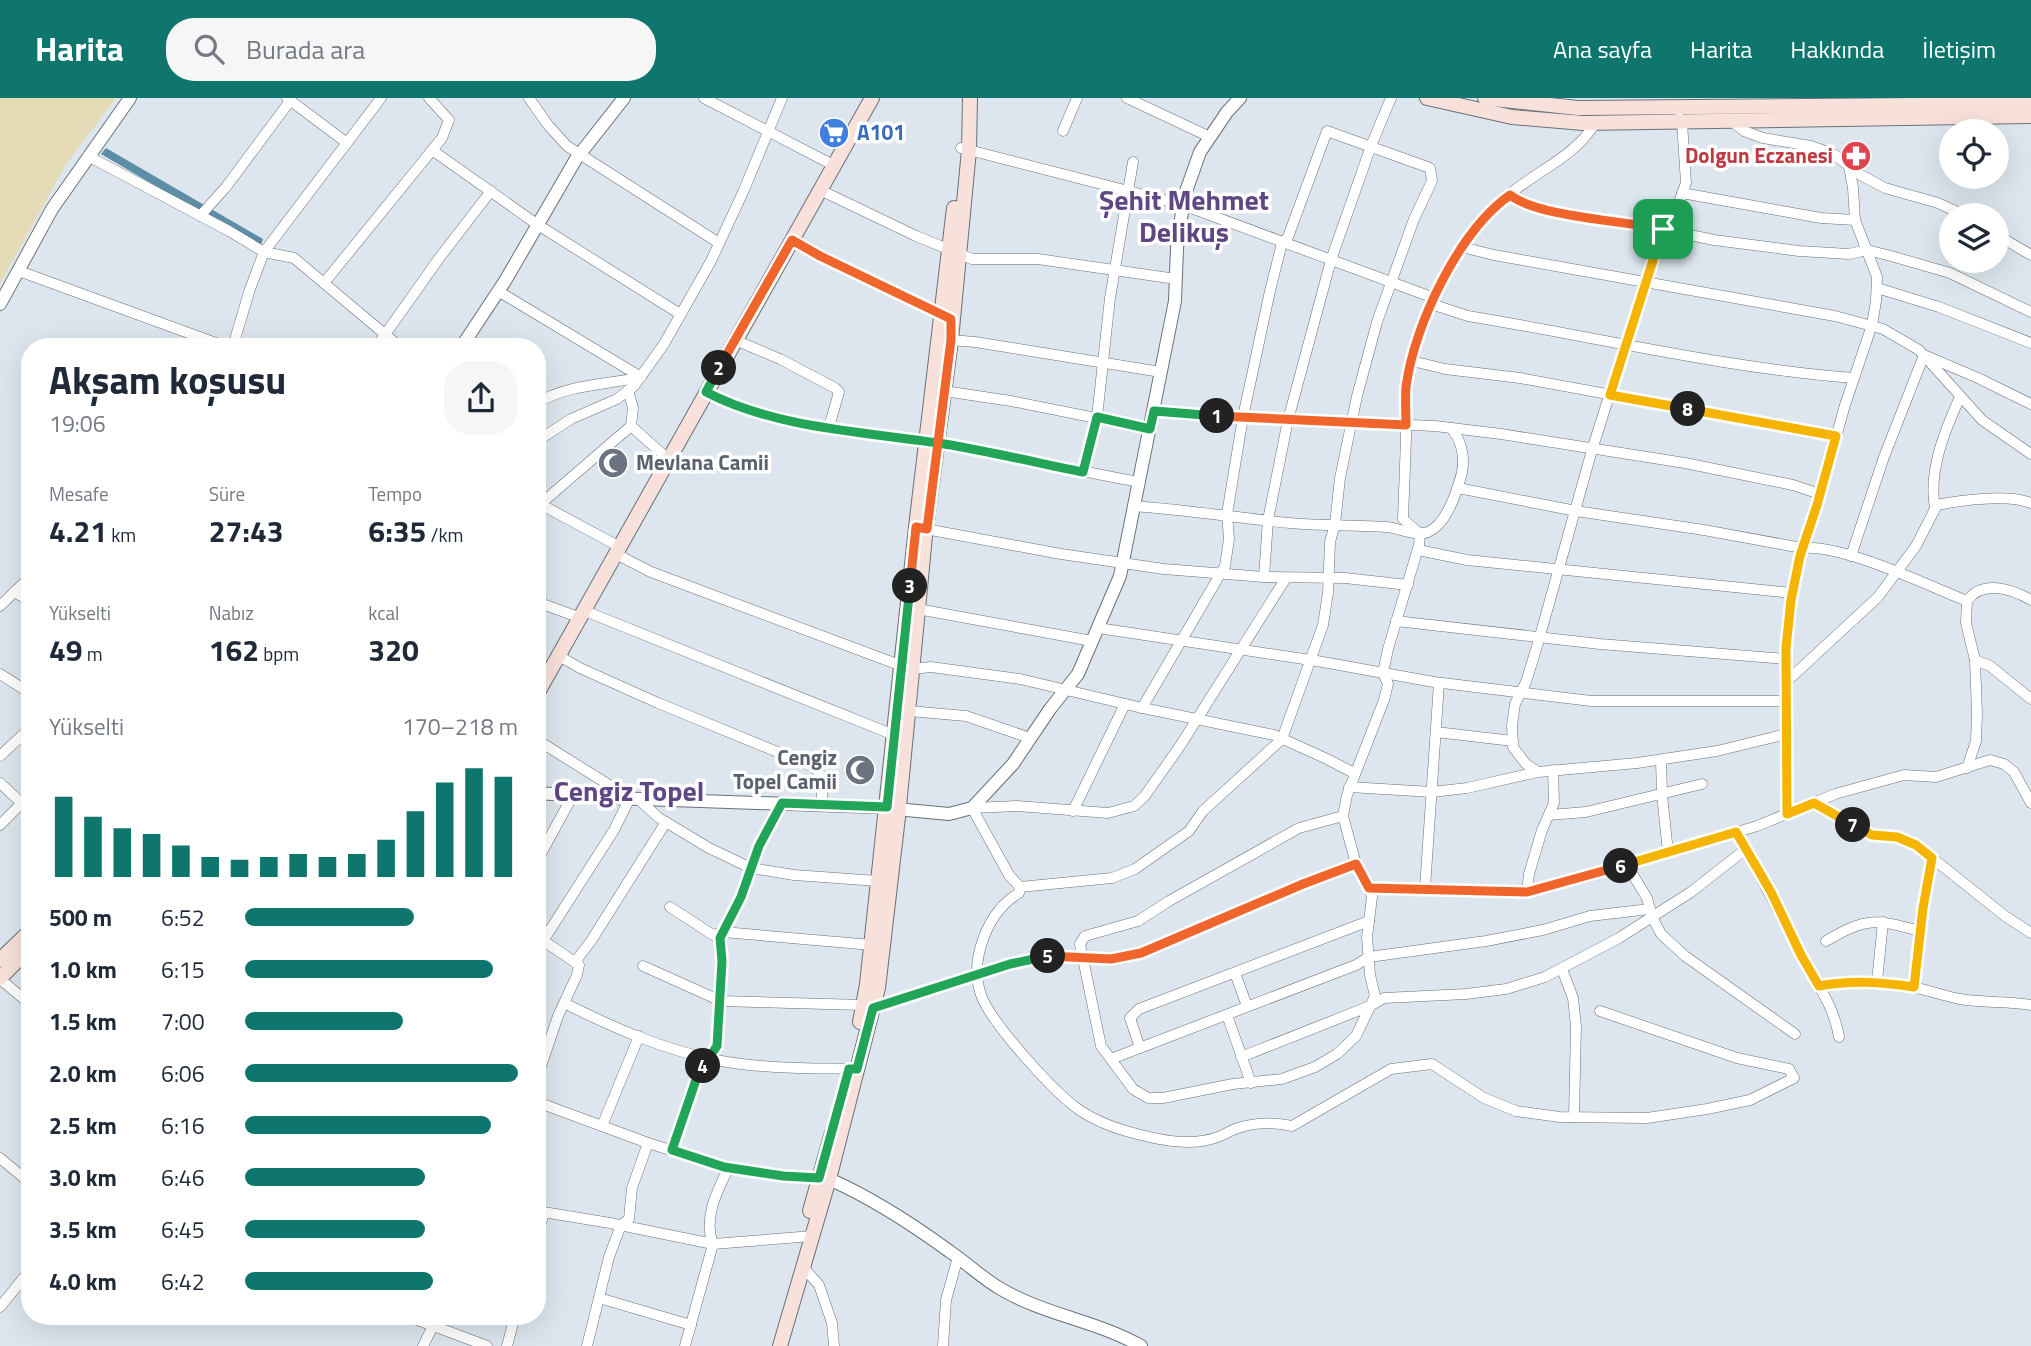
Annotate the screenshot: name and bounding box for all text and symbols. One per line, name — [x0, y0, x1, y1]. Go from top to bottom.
search box — [166, 18, 656, 81]
text: Harita — [35, 24, 124, 74]
icon: search — [190, 30, 228, 68]
text: Burada ara — [246, 30, 365, 69]
text: Ana sayfa — [1553, 31, 1652, 67]
text: Harita — [1690, 31, 1752, 67]
text: Hakkında — [1790, 31, 1884, 67]
text: İletişim — [1922, 31, 1996, 67]
supermarket icon: A101 — [817, 116, 851, 150]
place label: A101 — [857, 116, 905, 148]
map controls — [1939, 119, 2009, 273]
button: locate — [1939, 119, 2009, 189]
place label: Dolgun Eczanesi — [1685, 139, 1833, 171]
pharmacy icon: Dolgun Eczanesi — [1839, 139, 1873, 173]
district label: Şehit Mehmet Delikuş — [1099, 178, 1269, 253]
pin — [1633, 199, 1693, 259]
button: layers — [1939, 203, 2009, 273]
icon: arrive — [1644, 210, 1682, 248]
pin: 2 — [702, 350, 736, 386]
text: Akşam koşusu — [49, 351, 286, 409]
text: 2 — [713, 353, 724, 382]
button: share — [444, 361, 518, 435]
pin: 8 — [1670, 392, 1706, 426]
text: 8 — [1682, 394, 1693, 423]
pin: 1 — [1200, 398, 1234, 434]
text: 1 — [1211, 401, 1222, 430]
text: 19:06 — [49, 406, 106, 441]
mosque icon: Mevlana Camii — [596, 446, 630, 480]
place label: Mevlana Camii — [636, 446, 769, 478]
text: Mesafe — [49, 479, 109, 508]
text: Süre — [209, 479, 245, 508]
text: Tempo — [368, 479, 422, 508]
text: 4.21 — [49, 508, 107, 554]
text: 27:43 — [209, 508, 284, 554]
text: 6:35 — [368, 508, 426, 554]
text: km — [107, 520, 136, 549]
text: /km — [426, 520, 463, 549]
pin: 3 — [892, 568, 928, 603]
text: 3 — [904, 571, 915, 600]
text: Yükselti — [49, 598, 111, 627]
text: Nabız — [209, 598, 254, 627]
text: kcal — [368, 598, 399, 627]
text: 49 — [49, 627, 83, 673]
text: 162 — [209, 627, 259, 673]
text: 320 — [368, 627, 419, 673]
text: m — [83, 639, 103, 668]
text: bpm — [259, 639, 299, 668]
text: Yükselti — [49, 709, 124, 744]
text: 170–218 m — [402, 709, 518, 744]
place label: Cengiz Topel Camii — [733, 741, 837, 797]
mosque icon: Cengiz Topel Camii — [843, 753, 877, 787]
district label: Cengiz Topel — [554, 769, 704, 812]
pin: 7 — [1836, 808, 1870, 842]
text: 7 — [1847, 810, 1858, 839]
pin: 6 — [1604, 848, 1638, 884]
text: 6 — [1615, 851, 1626, 880]
text: 500 m — [49, 900, 112, 935]
text: 6:52 — [161, 900, 205, 935]
pin: 5 — [1030, 938, 1066, 974]
text: 5 — [1042, 941, 1053, 970]
text: 1.0 km — [49, 952, 117, 987]
text: 6:15 — [161, 952, 205, 987]
text: 1.5 km — [49, 1004, 117, 1039]
text: 7:00 — [161, 1004, 205, 1039]
pin: 4 — [686, 1048, 720, 1084]
text: 4 — [697, 1051, 708, 1080]
text: 2.0 km — [49, 1056, 117, 1091]
text: 6:06 — [161, 1056, 205, 1091]
text: 2.5 km — [49, 1108, 117, 1143]
text: 6:16 — [161, 1108, 205, 1143]
text: 3.0 km — [49, 1160, 117, 1195]
text: 6:46 — [161, 1160, 205, 1195]
text: 3.5 km — [49, 1212, 117, 1247]
text: 6:45 — [161, 1212, 205, 1247]
text: 4.0 km — [49, 1264, 117, 1299]
text: 6:42 — [161, 1264, 205, 1299]

